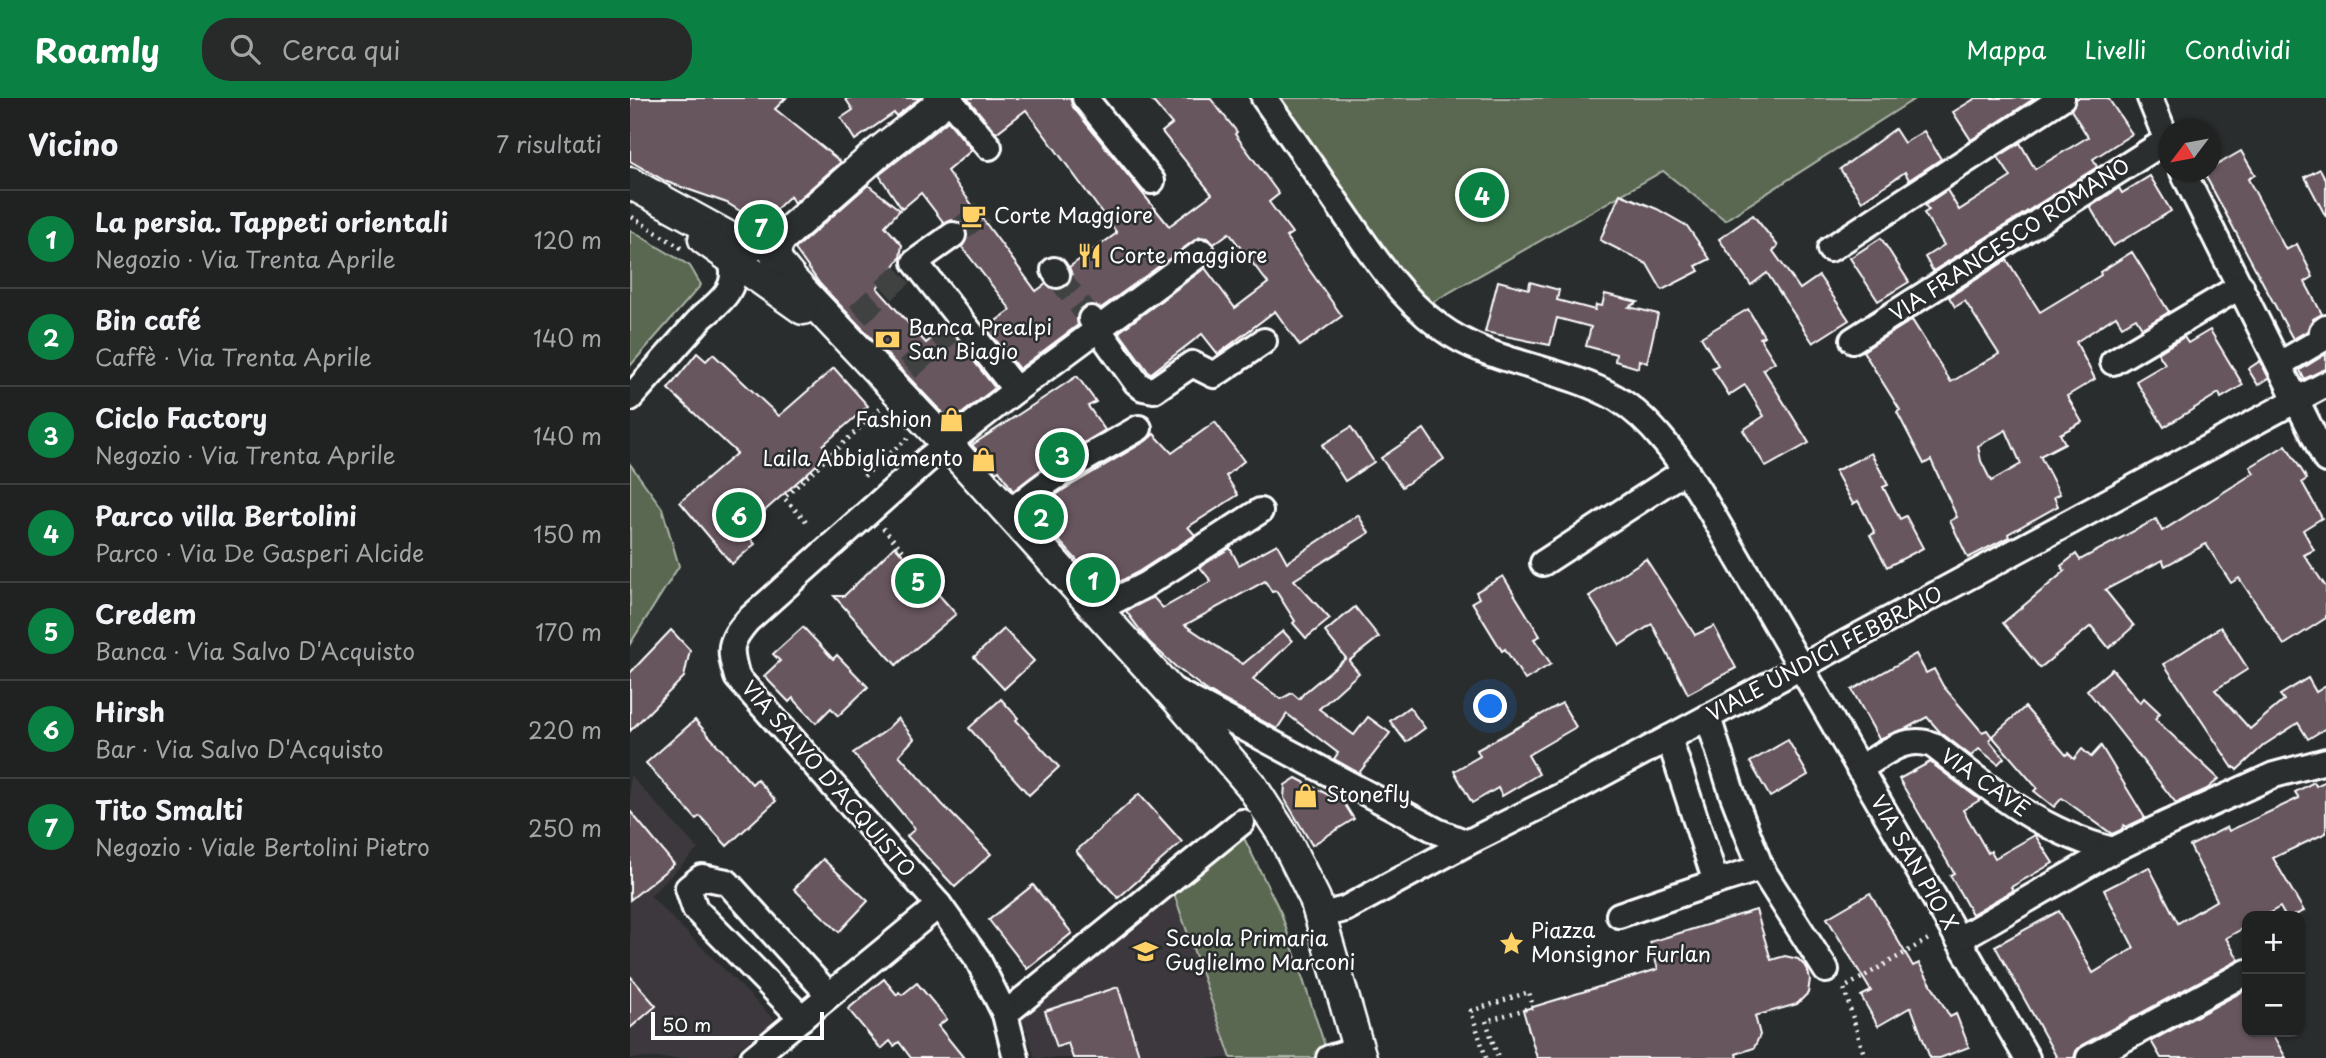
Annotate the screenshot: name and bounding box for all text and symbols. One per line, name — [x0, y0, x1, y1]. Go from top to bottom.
search box — [202, 18, 692, 81]
text: Roamly — [35, 24, 160, 74]
icon: search — [226, 30, 264, 68]
text: Cerca qui — [282, 30, 400, 69]
text: Mappa — [1967, 31, 2046, 67]
text: Livelli — [2084, 31, 2147, 67]
text: Condividi — [2185, 31, 2291, 67]
north arrow — [2158, 119, 2221, 182]
text: Vicino — [28, 121, 118, 166]
text: 7 risultati — [496, 126, 602, 161]
street label: VIA FRANCESCO ROMANO — [1882, 148, 2135, 328]
pin: 4 — [1459, 169, 1505, 221]
place label: Corte Maggiore — [994, 198, 1153, 230]
pin: 7 — [738, 201, 784, 253]
text: La persia. Tappeti orientali — [95, 202, 448, 241]
cafe icon: Corte Maggiore — [960, 202, 988, 230]
text: 1 — [46, 222, 57, 257]
text: 120 m — [534, 222, 602, 257]
place label: Corte maggiore — [1109, 238, 1268, 270]
text: Negozio · Via Trenta Aprile — [95, 241, 396, 276]
restaurant icon: Corte maggiore — [1075, 242, 1103, 270]
text: Bin café — [95, 300, 201, 339]
place label: Banca Prealpi San Biagio — [908, 310, 1052, 366]
text: 2 — [43, 320, 59, 355]
text: 140 m — [533, 320, 602, 355]
bank icon: Banca Prealpi San Biagio — [874, 326, 902, 354]
text: Caffè · Via Trenta Aprile — [95, 339, 372, 374]
text: Ciclo Factory — [95, 398, 267, 437]
place label: Fashion — [855, 402, 932, 434]
shop icon: Fashion — [938, 406, 966, 434]
text: 3 — [43, 418, 59, 453]
text: 140 m — [533, 418, 602, 453]
pin: 3 — [1039, 429, 1085, 481]
text: Negozio · Via Trenta Aprile — [95, 437, 396, 472]
place label: Laila Abbigliamento — [763, 441, 963, 473]
shop icon: Laila Abbigliamento — [969, 445, 997, 473]
pin: 6 — [716, 489, 762, 541]
pin: 2 — [1018, 491, 1064, 543]
text: Parco villa Bertolini — [95, 496, 357, 535]
text: 4 — [43, 516, 59, 551]
text: 150 m — [533, 516, 602, 551]
text: Parco · Via De Gasperi Alcide — [95, 535, 424, 570]
pin: 1 — [1070, 554, 1116, 606]
pin: 5 — [895, 555, 941, 607]
street label: VIALE UNDICI FEBBRAIO — [1700, 576, 1948, 728]
text: Credem — [95, 594, 196, 633]
text: 5 — [44, 614, 58, 649]
text: 170 m — [535, 614, 602, 649]
text: Banca · Via Salvo D'Acquisto — [95, 633, 415, 668]
street label: VIA SALVO D'ACQUISTO — [735, 672, 924, 883]
your location — [1473, 689, 1507, 723]
text: Hirsh — [95, 692, 165, 731]
text: 6 — [43, 712, 59, 747]
text: 220 m — [528, 712, 602, 747]
text: Bar · Via Salvo D'Acquisto — [95, 731, 384, 766]
street label: VIA CAVE — [1935, 739, 2037, 824]
place label: Stonefly — [1326, 777, 1410, 809]
shop icon: Stonefly — [1292, 781, 1320, 809]
street label: VIA SAN PIO X — [1864, 788, 1968, 936]
text: Tito Smalti — [95, 790, 243, 829]
text: 7 — [44, 810, 58, 845]
text: 250 m — [528, 810, 602, 845]
text: Negozio · Viale Bertolini Pietro — [95, 829, 430, 864]
map controls — [2242, 911, 2305, 1037]
button: + — [2242, 911, 2305, 974]
place label: Piazza Monsignor Furlan — [1531, 913, 1711, 969]
place label: Scuola Primaria Guglielmo Marconi — [1165, 921, 1355, 977]
place icon: Piazza Monsignor Furlan — [1497, 929, 1525, 957]
school or university icon: Scuola Primaria Guglielmo Marconi — [1131, 937, 1159, 965]
button: − — [2242, 974, 2305, 1037]
scale bar — [651, 1009, 824, 1041]
text: 50 m — [662, 1010, 711, 1038]

